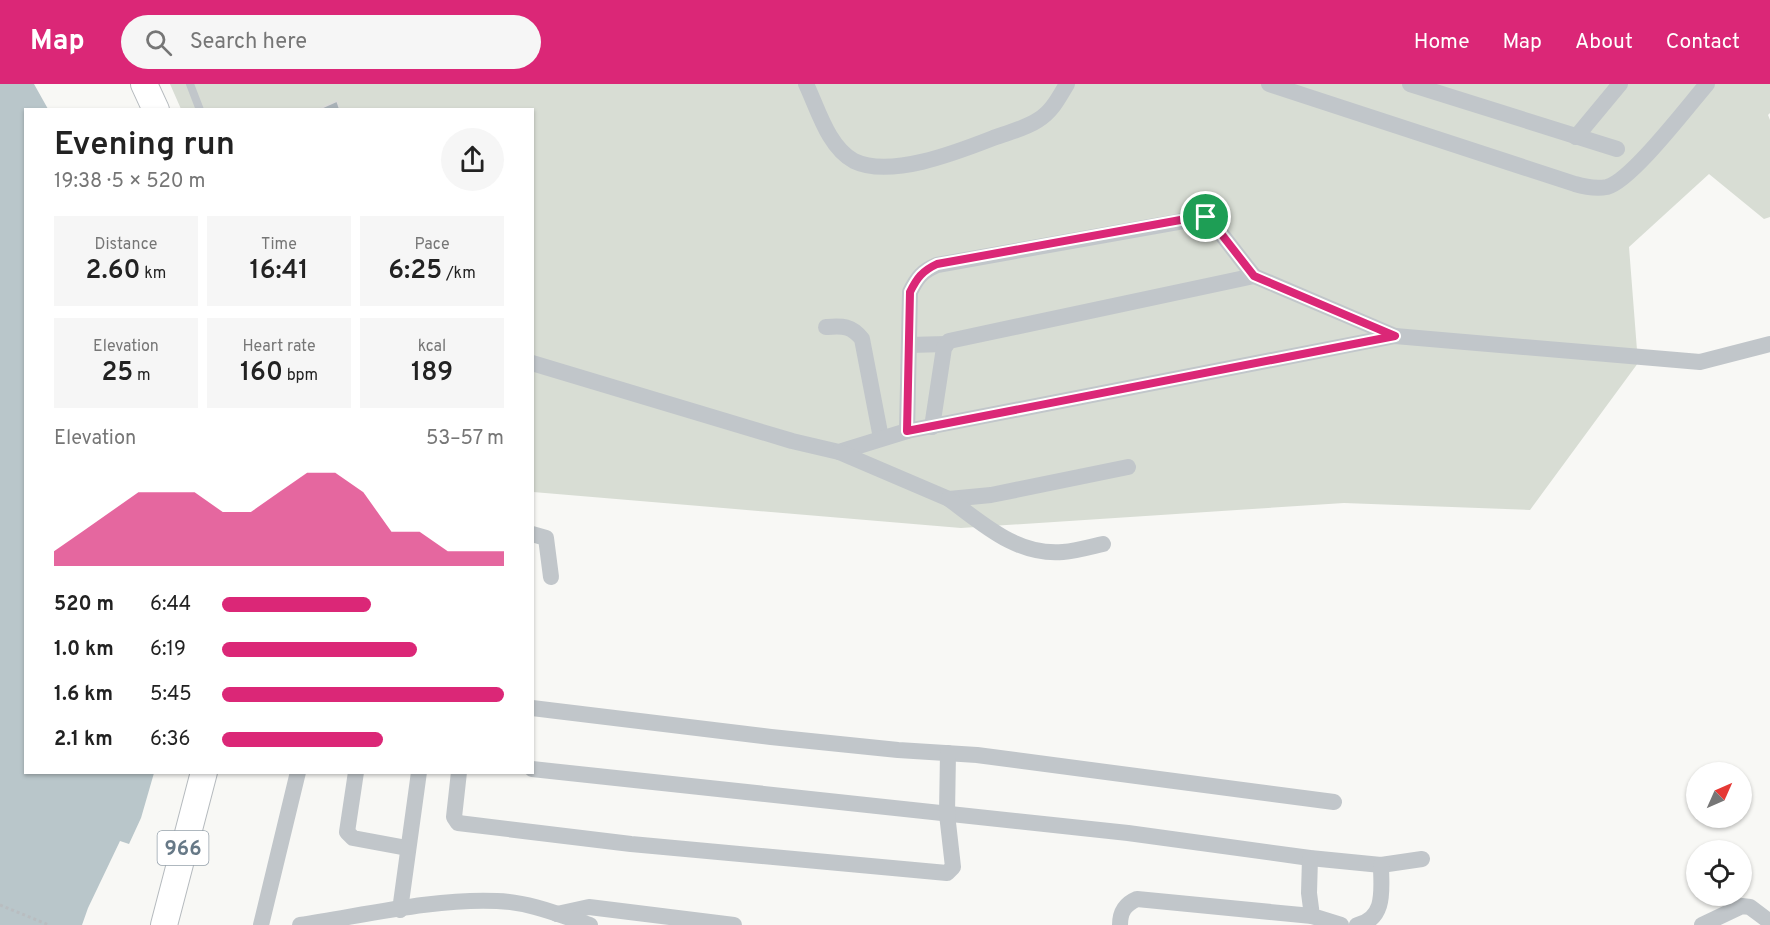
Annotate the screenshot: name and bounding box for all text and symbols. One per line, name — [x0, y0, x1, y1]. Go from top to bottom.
search box — [121, 15, 541, 69]
text: Map — [30, 24, 85, 60]
icon: search — [142, 26, 175, 59]
text: Search here — [190, 29, 307, 56]
text: Home — [1414, 29, 1470, 56]
text: Map — [1503, 29, 1542, 56]
text: About — [1575, 29, 1633, 56]
text: Contact — [1666, 29, 1740, 56]
text: Evening run — [54, 125, 235, 167]
button: share — [441, 128, 504, 191]
text: 19:38 · 5 × 520 m — [54, 169, 205, 195]
pin — [1180, 191, 1231, 242]
icon: arrive — [1189, 200, 1222, 233]
text: Distance — [95, 235, 157, 255]
text: Time — [261, 235, 297, 255]
text: Pace — [414, 235, 450, 255]
text: 2.60 — [86, 255, 140, 288]
text: 16:41 — [250, 255, 308, 288]
text: 6:25 — [388, 255, 442, 288]
text: km — [140, 264, 166, 284]
text: /km — [442, 264, 476, 284]
text: Elevation — [93, 337, 159, 357]
text: Heart rate — [242, 337, 316, 357]
text: kcal — [418, 337, 446, 357]
text: 25 — [101, 357, 133, 390]
text: 160 — [240, 357, 283, 390]
text: 189 — [411, 357, 453, 390]
text: m — [133, 366, 151, 386]
text: bpm — [283, 366, 318, 386]
text: Elevation — [54, 426, 136, 452]
text: 53–57 m — [426, 426, 504, 452]
text: 520 m — [54, 592, 114, 618]
text: 6:44 — [150, 592, 191, 618]
text: 1.0 km — [54, 637, 114, 663]
text: 6:19 — [150, 637, 186, 663]
text: 1.6 km — [54, 682, 113, 708]
text: 5:45 — [150, 682, 192, 708]
text: 2.1 km — [54, 727, 113, 753]
text: 6:36 — [150, 727, 190, 753]
north arrow — [1686, 762, 1752, 828]
map controls — [1686, 762, 1752, 906]
road number: 966 — [158, 831, 208, 865]
button: locate — [1686, 840, 1752, 906]

